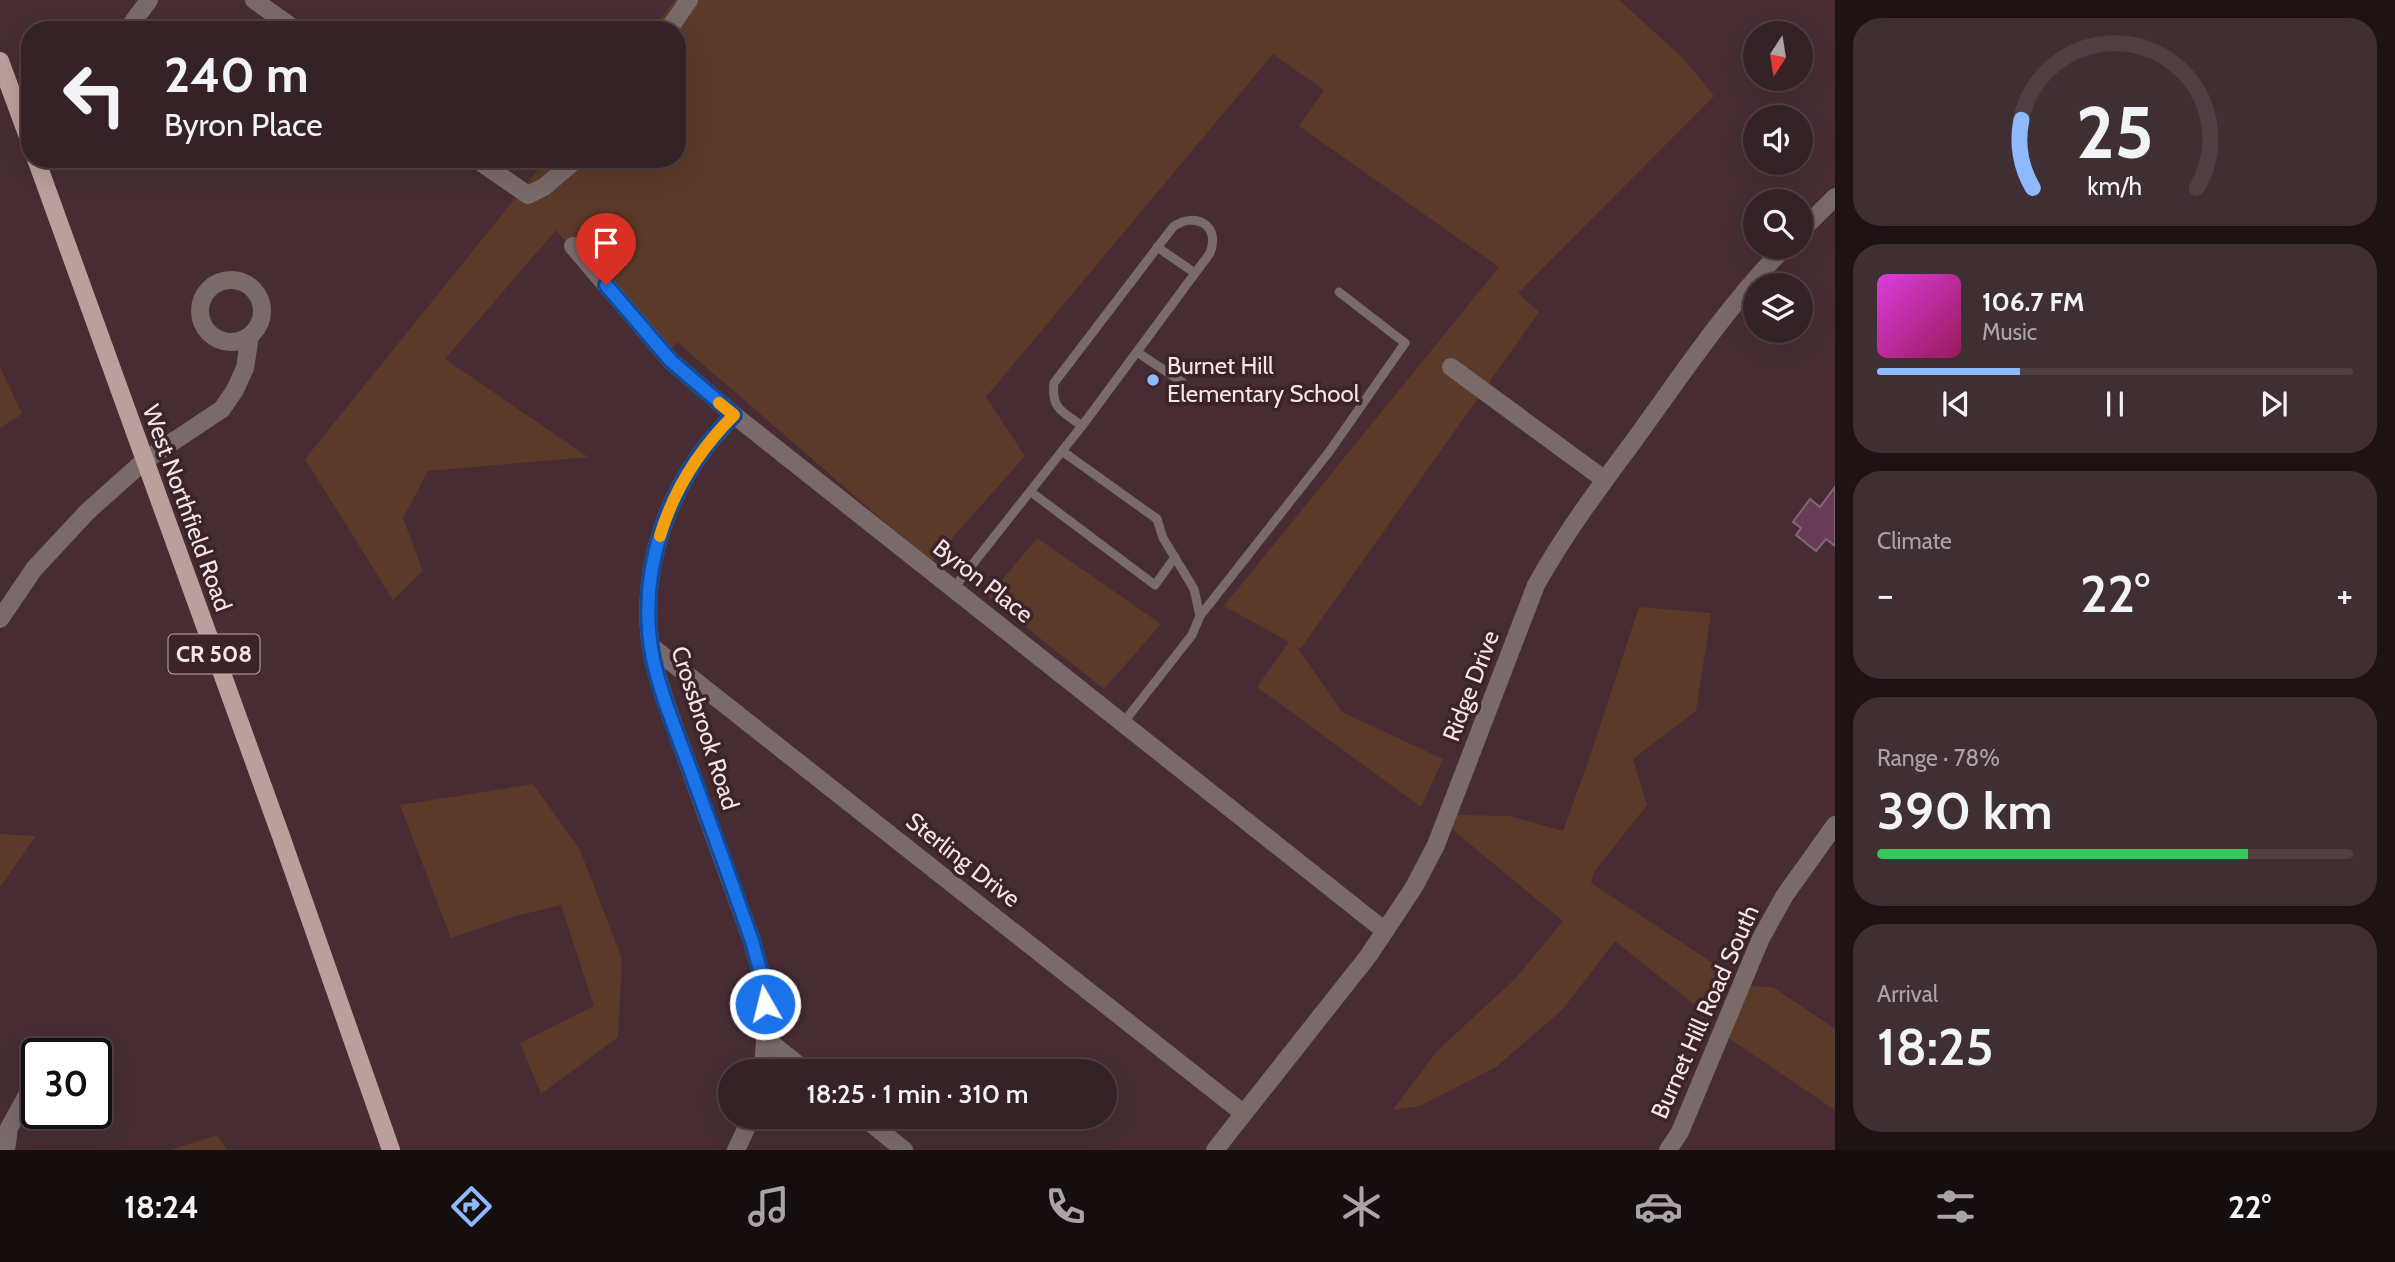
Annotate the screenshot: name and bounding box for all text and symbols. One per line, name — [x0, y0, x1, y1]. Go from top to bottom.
north arrow — [1743, 21, 1813, 91]
map controls — [1743, 21, 1813, 343]
text: 240 m — [164, 45, 309, 104]
icon: left — [49, 49, 140, 140]
text: 25 — [2076, 89, 2154, 177]
text: Byron Place — [164, 105, 323, 144]
button: sound — [1743, 105, 1813, 175]
text: km/h — [2088, 171, 2142, 201]
button: search — [1743, 189, 1813, 259]
pin — [576, 213, 636, 285]
icon: arrive — [587, 224, 625, 262]
button: layers — [1743, 273, 1813, 343]
text: 106.7 FM — [1982, 286, 2084, 318]
text: Music — [1982, 318, 2037, 346]
place label: Burnet Hill Elementary School — [1167, 351, 1360, 408]
marker: Burnet Hill Elementary School — [1145, 372, 1161, 388]
icon: previous — [1937, 385, 1975, 423]
icon: pause — [2096, 385, 2134, 423]
icon: next — [2255, 385, 2293, 423]
street label: West Northfield Road — [137, 401, 238, 615]
text: Climate — [1877, 527, 1952, 555]
street label: Byron Place — [927, 533, 1039, 629]
text: 22° — [2080, 562, 2150, 625]
text: − — [1877, 571, 1894, 618]
text: + — [2336, 571, 2353, 618]
street label: Ridge Drive — [1436, 626, 1505, 745]
road number: CR 508 — [168, 634, 260, 674]
street label: Crossbrook Road — [665, 642, 746, 813]
text: Range · 78% — [1877, 744, 2000, 772]
text: 390 km — [1877, 779, 2053, 842]
street label: Sterling Drive — [900, 806, 1026, 913]
street label: Burnet Hill Road South — [1644, 901, 1765, 1123]
position arrow — [728, 967, 802, 1041]
text: Arrival — [1877, 980, 1938, 1008]
text: 18:25 — [1877, 1015, 1994, 1078]
speed limit sign: 30 — [21, 1038, 112, 1129]
text: 18:25 · 1 min · 310 m — [807, 1078, 1028, 1110]
icon: directions — [447, 1182, 496, 1231]
icon: music — [744, 1182, 793, 1231]
icon: phone — [1041, 1182, 1090, 1231]
icon: climate — [1337, 1182, 1386, 1231]
icon: car — [1634, 1182, 1683, 1231]
icon: filters — [1931, 1182, 1980, 1231]
text: 18:24 — [124, 1187, 199, 1226]
text: 22° — [2228, 1187, 2271, 1226]

